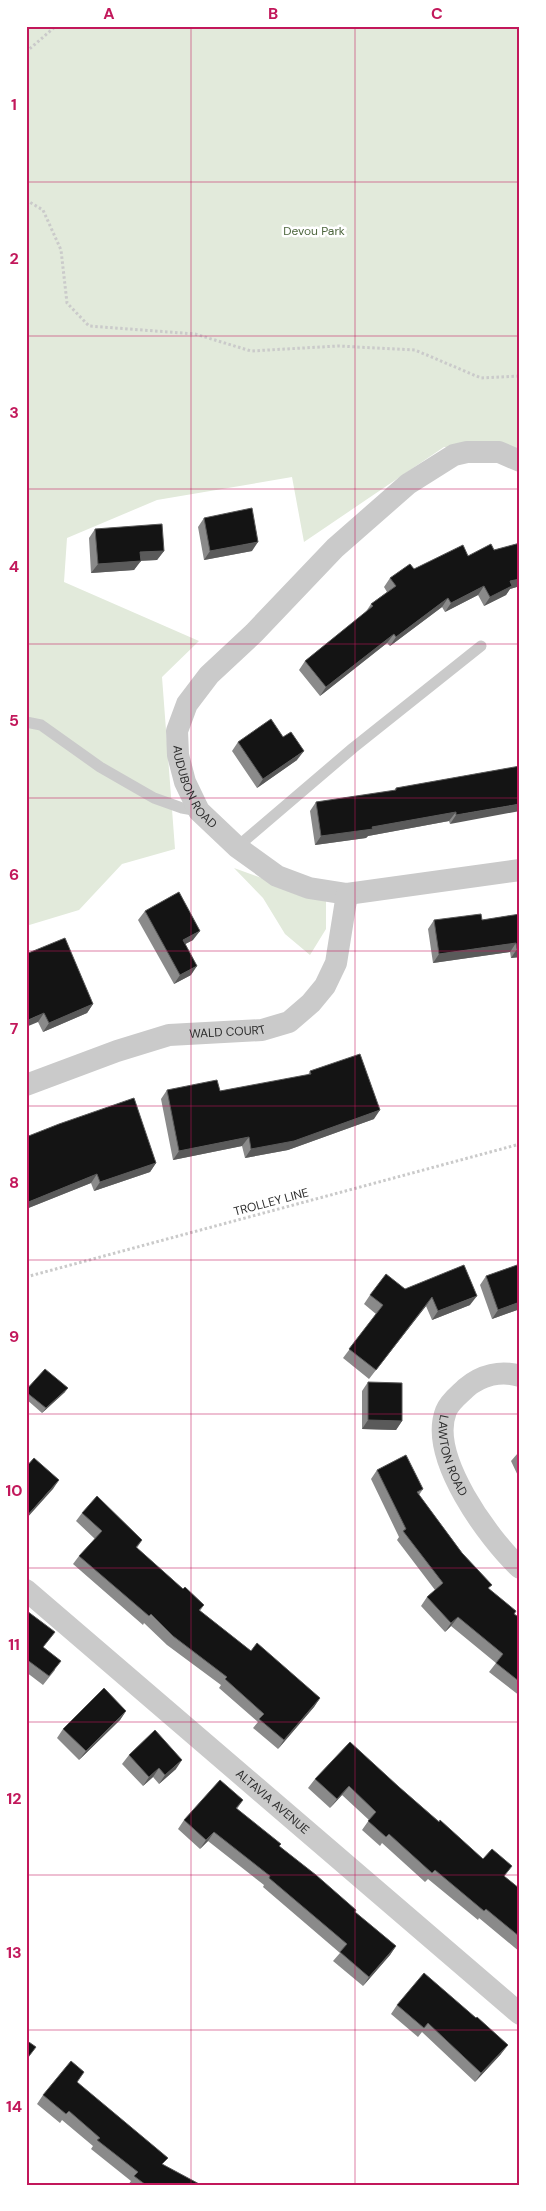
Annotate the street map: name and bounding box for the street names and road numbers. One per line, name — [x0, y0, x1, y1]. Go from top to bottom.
street label: AUDUBON ROAD — [170, 745, 220, 832]
street label: WALD COURT — [189, 1021, 268, 1042]
street label: TROLLEY LINE — [232, 1184, 310, 1220]
street label: LAWTON ROAD — [435, 1413, 471, 1499]
street label: ALTAVIA AVENUE — [232, 1766, 313, 1838]

